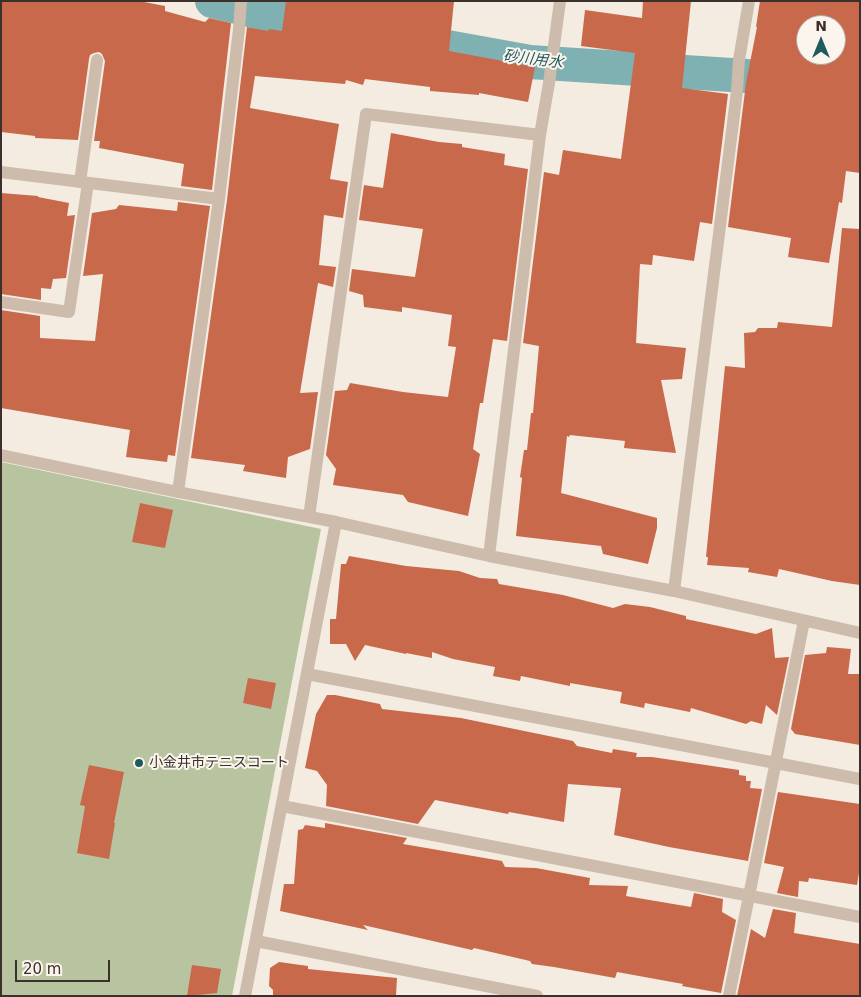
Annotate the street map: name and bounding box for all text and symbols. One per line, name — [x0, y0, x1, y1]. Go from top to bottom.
north arrow — [796, 15, 846, 65]
text: N — [815, 18, 827, 34]
water label: 砂川用水 — [502, 47, 564, 73]
place label: 小金井市テニスコート — [149, 755, 289, 771]
marker: 小金井市テニスコート — [133, 757, 145, 769]
scale bar — [18, 950, 112, 982]
text: 20 m — [23, 960, 61, 978]

